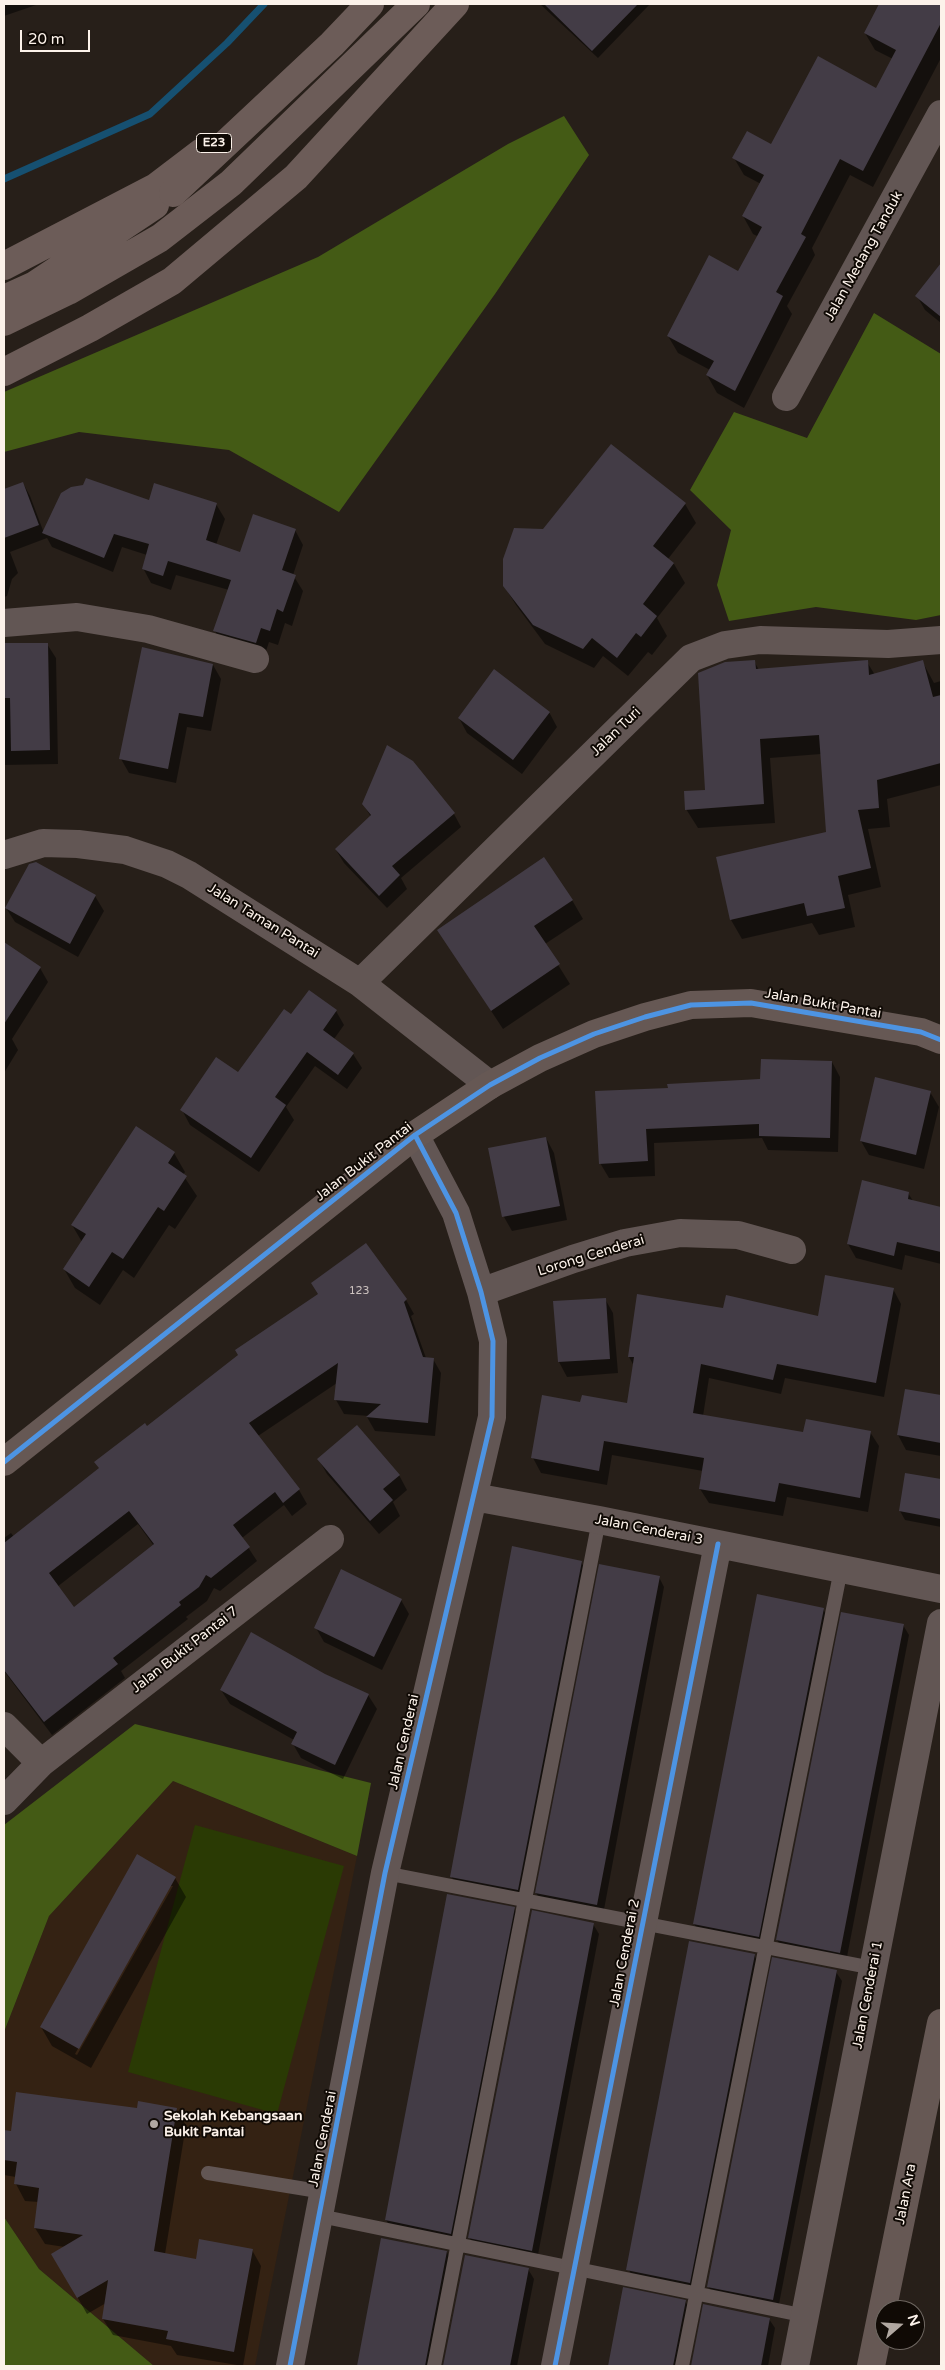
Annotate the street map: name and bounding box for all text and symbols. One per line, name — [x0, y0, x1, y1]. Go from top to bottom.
scale bar — [22, 20, 92, 52]
text: 20 m — [28, 30, 65, 48]
road number: E23 — [196, 134, 232, 152]
street label: Jalan Medang Tanduk — [821, 188, 907, 324]
street label: Jalan Turi — [588, 704, 644, 760]
street label: Jalan Taman Pantai — [204, 880, 322, 962]
street label: Jalan Bukit Pantai — [763, 985, 883, 1023]
street label: Jalan Bukit Pantai — [312, 1119, 416, 1205]
street label: Lorong Cenderai — [536, 1232, 646, 1280]
house number: 123 — [349, 1284, 369, 1298]
street label: Jalan Cenderai 3 — [594, 1511, 704, 1549]
street label: Jalan Bukit Pantai 7 — [128, 1603, 242, 1697]
street label: Jalan Cenderai — [385, 1693, 423, 1791]
street label: Jalan Cenderai 2 — [606, 1898, 644, 2008]
street label: Jalan Cenderai 1 — [849, 1940, 887, 2050]
street label: Jalan Cenderai — [305, 2090, 341, 2188]
place label: Sekolah Kebangsaan Bukit Pantai — [164, 2108, 302, 2140]
marker: Sekolah Kebangsaan Bukit Pantai — [148, 2118, 160, 2130]
street label: Jalan Ara — [892, 2162, 920, 2226]
north arrow — [875, 2300, 925, 2350]
text: N — [904, 2312, 924, 2328]

